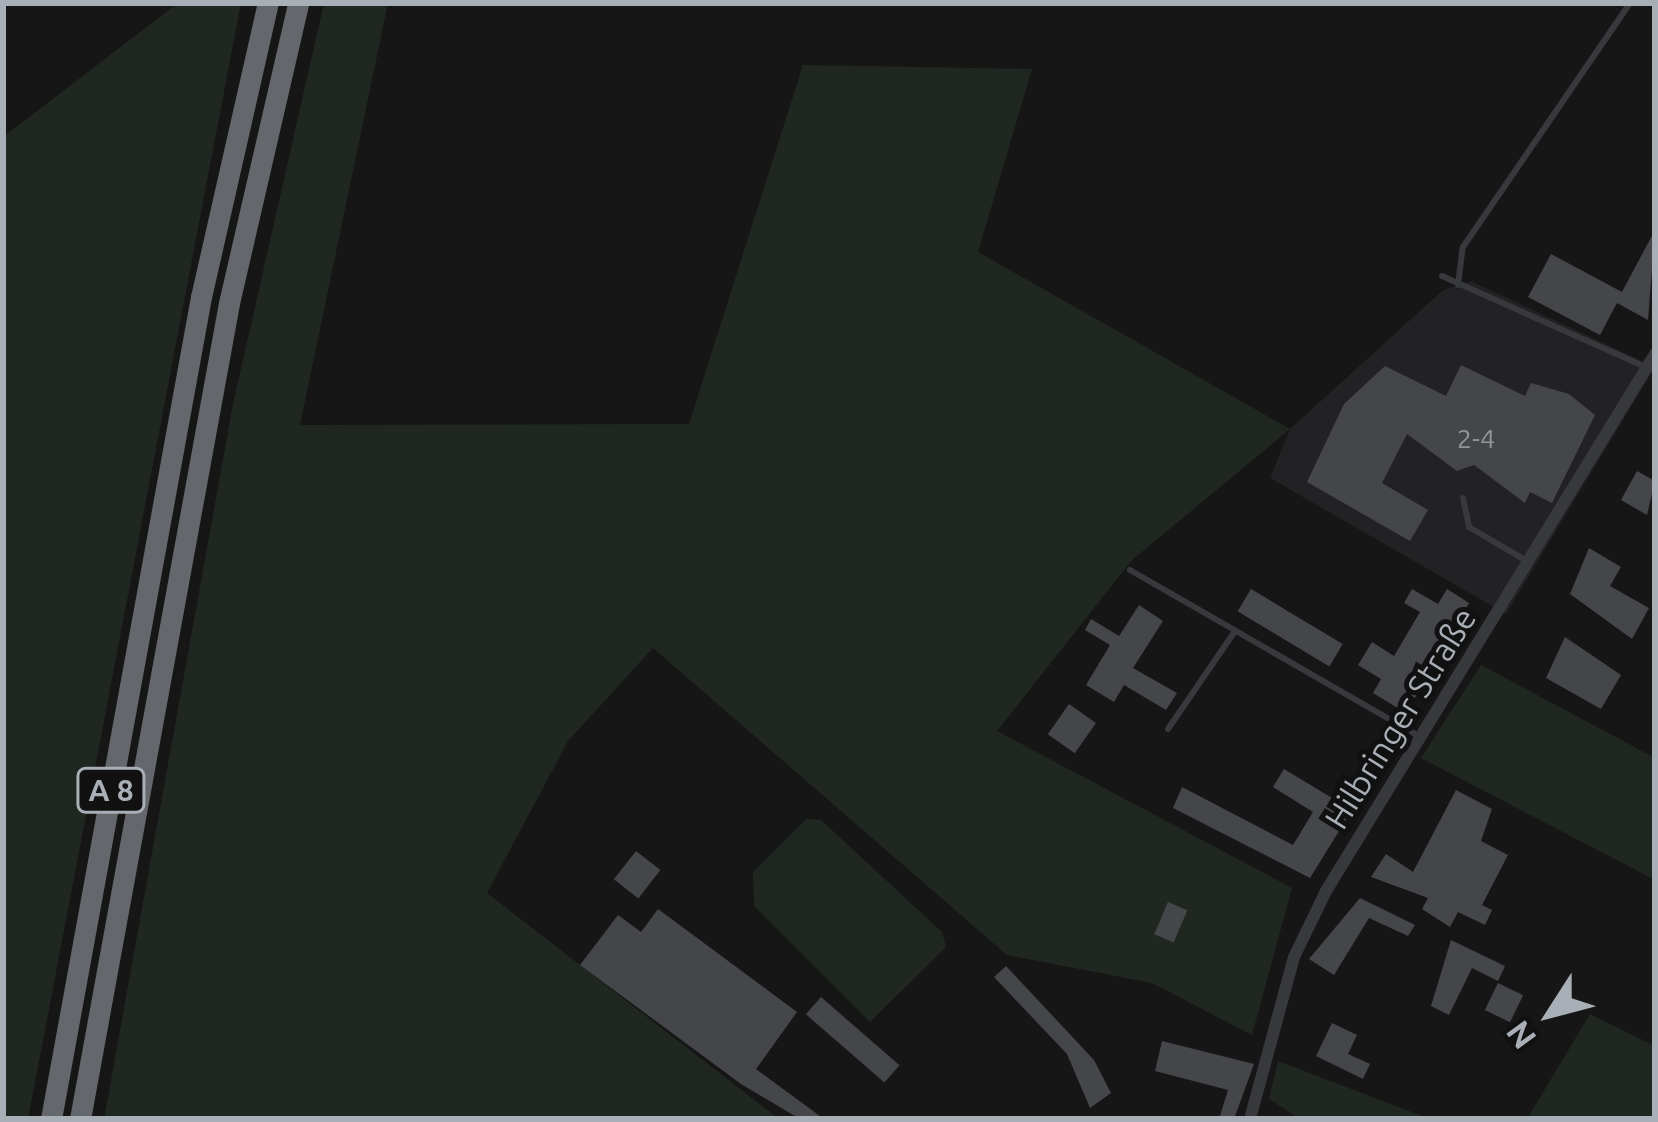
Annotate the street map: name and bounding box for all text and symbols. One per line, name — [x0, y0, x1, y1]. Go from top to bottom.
house number: 2-4 — [1457, 423, 1495, 455]
street label: Hilbringer Straße — [1316, 600, 1484, 836]
road number: A 8 — [75, 766, 147, 814]
north arrow — [1490, 954, 1610, 1074]
text: N — [1498, 1015, 1543, 1056]

